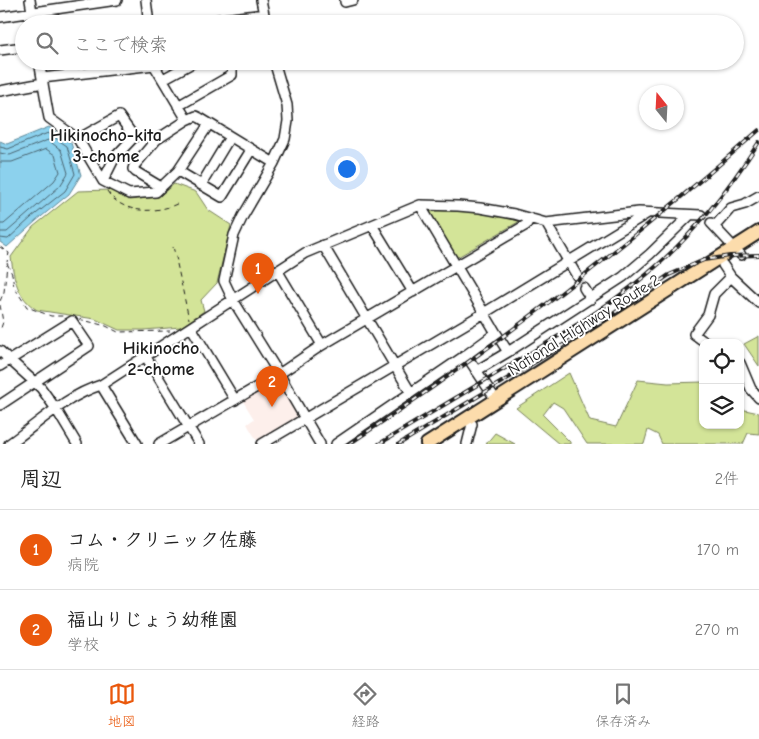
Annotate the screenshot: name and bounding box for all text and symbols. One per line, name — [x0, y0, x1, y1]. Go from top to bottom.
search box — [15, 15, 744, 70]
icon: search — [33, 29, 61, 57]
text: ここで検索 — [73, 34, 168, 56]
north arrow — [639, 85, 684, 130]
district label: Hikinocho-kita 3-chome — [50, 125, 162, 167]
your location — [334, 156, 360, 182]
pin: 1 — [242, 253, 274, 294]
street label: National Highway Route 2 — [505, 271, 663, 379]
district label: Hikinocho 2-chome — [123, 338, 199, 380]
map controls — [699, 339, 744, 429]
button: locate — [699, 339, 744, 384]
pin: 2 — [256, 366, 288, 407]
button: layers — [699, 384, 744, 429]
text: 周辺 — [20, 467, 62, 491]
text: 2件 — [715, 470, 739, 488]
text: コム・クリニック佐藤 — [67, 529, 257, 551]
text: 1 — [33, 541, 39, 559]
text: 170 m — [697, 541, 739, 559]
text: 病院 — [67, 556, 99, 574]
text: 福山りじょう幼稚園 — [67, 609, 238, 631]
text: 2 — [32, 621, 40, 639]
text: 270 m — [695, 621, 739, 639]
text: 学校 — [67, 636, 99, 654]
tab: 地図 — [108, 680, 136, 730]
tab: 経路 — [351, 680, 379, 730]
tab: 保存済み — [595, 680, 651, 730]

